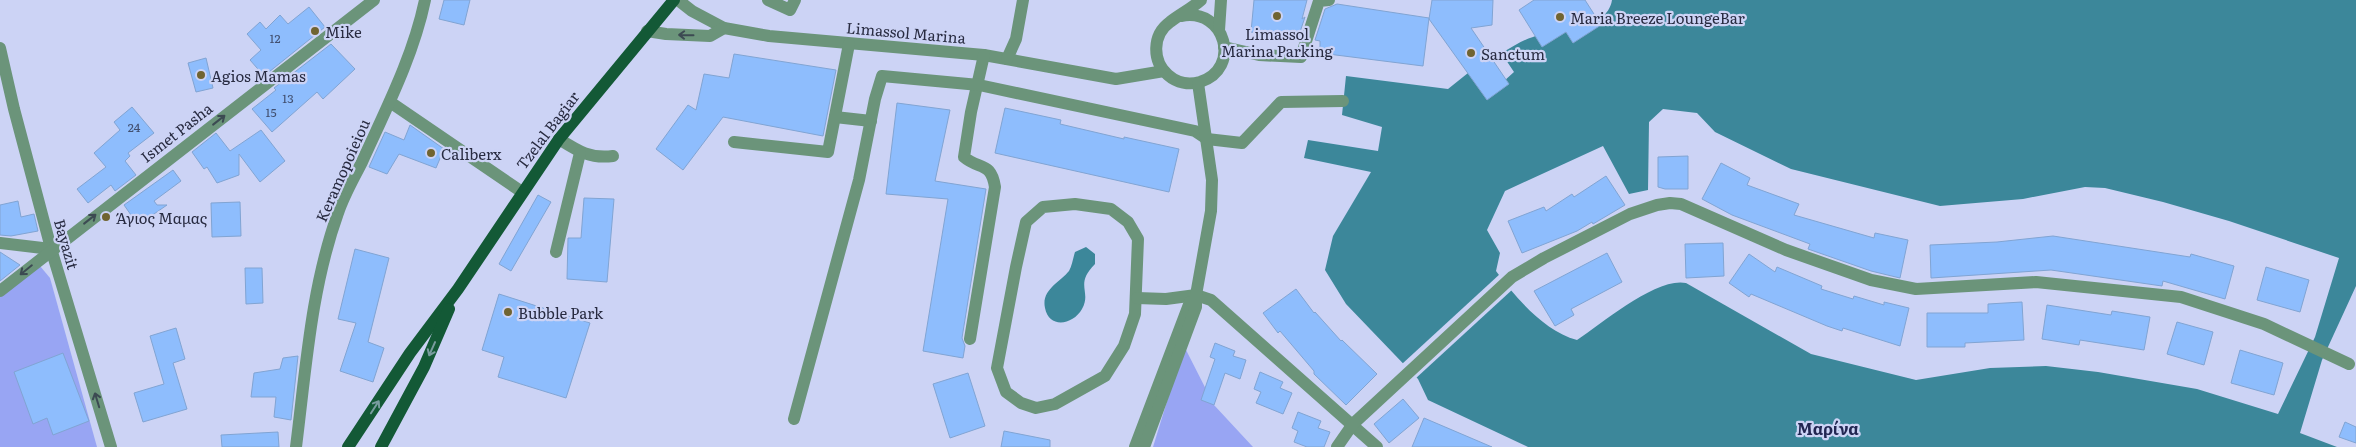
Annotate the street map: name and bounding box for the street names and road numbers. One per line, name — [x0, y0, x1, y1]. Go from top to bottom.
street label: Limassol Marina — [845, 15, 968, 49]
street label: Tzelal Bagiar — [510, 86, 584, 174]
street label: Ismet Pasha — [135, 96, 218, 167]
street label: Keramopoieiou — [309, 114, 375, 225]
street label: Bayazit — [49, 216, 85, 272]

